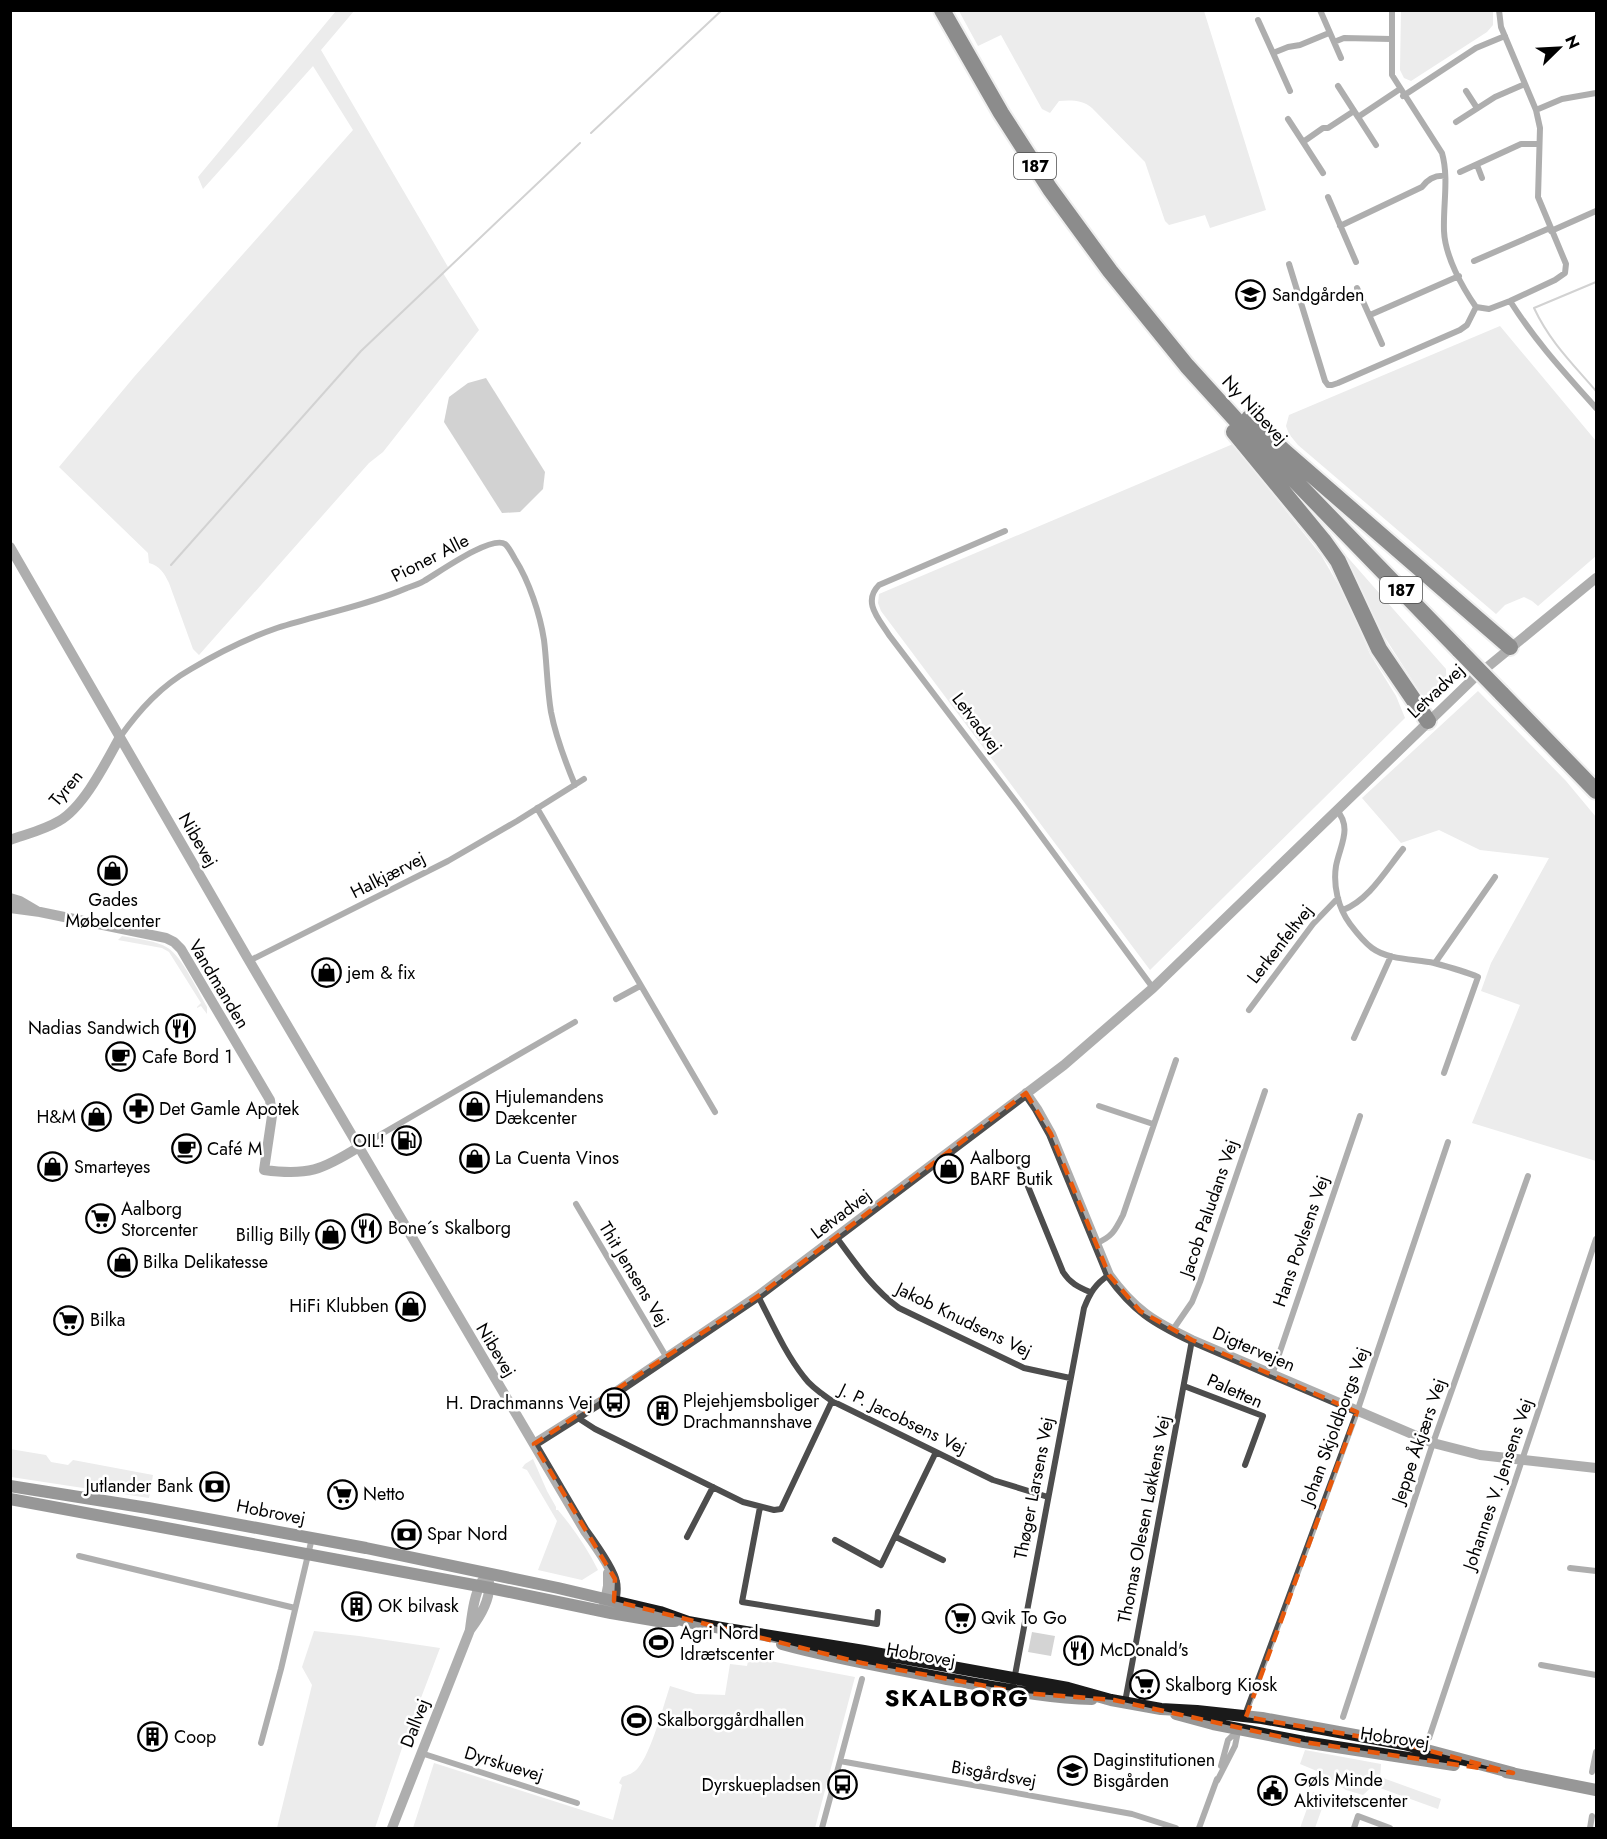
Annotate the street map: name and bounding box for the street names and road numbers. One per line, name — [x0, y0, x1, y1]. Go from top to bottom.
road number: 187 — [1014, 153, 1056, 179]
street label: Ny Nibevej — [1216, 369, 1294, 451]
street label: Pioner Alle — [387, 527, 473, 589]
road number: 187 — [1380, 577, 1422, 603]
street label: Letvadvej — [1402, 658, 1470, 724]
street label: Letvadvej — [946, 687, 1008, 759]
street label: Tyren — [43, 764, 89, 812]
street label: Nibevej — [172, 808, 224, 872]
street label: Halkjærvej — [346, 845, 430, 905]
street label: Lerkenfeltvej — [1241, 899, 1319, 989]
street label: Vandmanden — [182, 935, 256, 1033]
street label: Jacob Paludans Vej — [1173, 1136, 1245, 1282]
street label: Hans Povlsens Vej — [1266, 1172, 1336, 1310]
street label: Letvadvej — [805, 1183, 877, 1245]
street label: Thit Jensens Vej — [592, 1217, 676, 1331]
street label: Jakob Knudsens Vej — [890, 1275, 1036, 1364]
street label: Nibevej — [470, 1318, 522, 1382]
street label: Digtervejen — [1209, 1320, 1299, 1378]
street label: Johan Skjoldborgs Vej — [1294, 1343, 1376, 1511]
street label: Paletten — [1203, 1367, 1267, 1415]
street label: Jeppe Åkjærs Vej — [1385, 1375, 1453, 1509]
street label: J. P. Jacobsens Vej — [833, 1376, 971, 1461]
street label: Johannes V. Jensens Vej — [1456, 1395, 1540, 1575]
street label: Thomas Olesen Løkkens Vej — [1111, 1413, 1177, 1625]
street label: Thøger Larsens Vej — [1007, 1415, 1061, 1561]
street label: Hobrovej — [234, 1493, 308, 1531]
street label: Hobrovej — [884, 1636, 958, 1674]
street label: Dallvej — [394, 1695, 436, 1751]
street label: Hobrovej — [1359, 1720, 1431, 1756]
street label: Dyrskuevej — [461, 1740, 547, 1788]
street label: Bisgårdsvej — [949, 1754, 1039, 1794]

